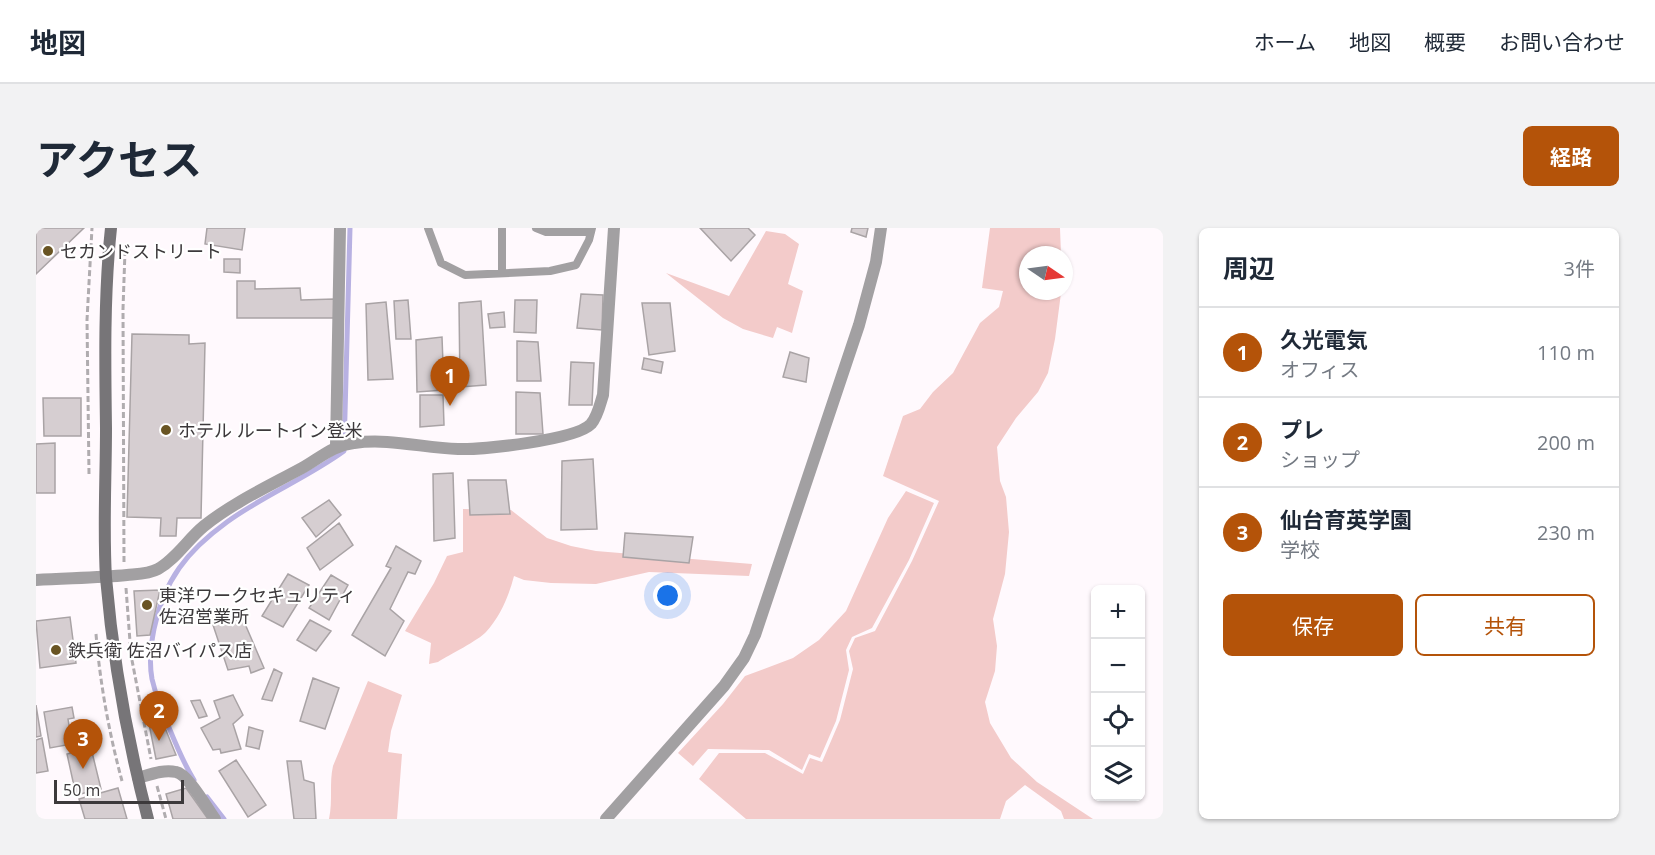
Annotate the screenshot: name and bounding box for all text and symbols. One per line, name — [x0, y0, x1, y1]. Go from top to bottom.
text: 地図 — [30, 23, 86, 61]
text: ホーム — [1254, 28, 1316, 56]
text: 地図 — [1349, 28, 1391, 56]
text: 概要 — [1424, 28, 1466, 56]
text: お問い合わせ — [1499, 28, 1625, 56]
button: 経路 — [1523, 126, 1619, 186]
text: アクセス — [36, 130, 202, 187]
place label: セカンドストリート — [60, 239, 222, 263]
marker: セカンドストリート — [41, 244, 55, 258]
north arrow — [1019, 246, 1073, 300]
text: 周辺 — [1223, 250, 1275, 286]
text: 3件 — [1564, 255, 1595, 282]
text: 久光電気 — [1280, 324, 1368, 354]
text: 1 — [1237, 339, 1248, 366]
text: 110 m — [1537, 339, 1595, 366]
pin: 1 — [430, 356, 470, 406]
text: オフィス — [1280, 356, 1360, 383]
text: プレ — [1280, 414, 1324, 444]
place label: ホテル ルートイン登米 — [178, 418, 363, 442]
marker: ホテル ルートイン登米 — [159, 423, 173, 437]
text: 2 — [1237, 429, 1248, 456]
text: 200 m — [1537, 429, 1595, 456]
text: ショップ — [1280, 446, 1360, 473]
text: 仙台育英学園 — [1280, 504, 1412, 534]
text: 3 — [1237, 519, 1248, 546]
text: 230 m — [1537, 519, 1595, 546]
text: 学校 — [1280, 536, 1320, 563]
your location — [653, 581, 682, 610]
place label: 東洋ワークセキュリティ 佐沼営業所 — [159, 583, 356, 628]
map controls — [1091, 585, 1145, 801]
button: + — [1091, 585, 1145, 639]
button: 保存 — [1223, 594, 1403, 656]
button: 共有 — [1415, 594, 1595, 656]
marker: 東洋ワークセキュリティ 佐沼営業所 — [140, 598, 154, 612]
place label: 鉄兵衛 佐沼バイパス店 — [68, 638, 252, 662]
button: − — [1091, 639, 1145, 693]
marker: 鉄兵衛 佐沼バイパス店 — [49, 643, 63, 657]
pin: 2 — [140, 692, 178, 741]
button: locate — [1091, 693, 1145, 747]
pin: 3 — [64, 720, 102, 769]
button: layers — [1091, 747, 1145, 801]
scale bar — [54, 777, 184, 804]
text: 50 m — [63, 779, 100, 801]

